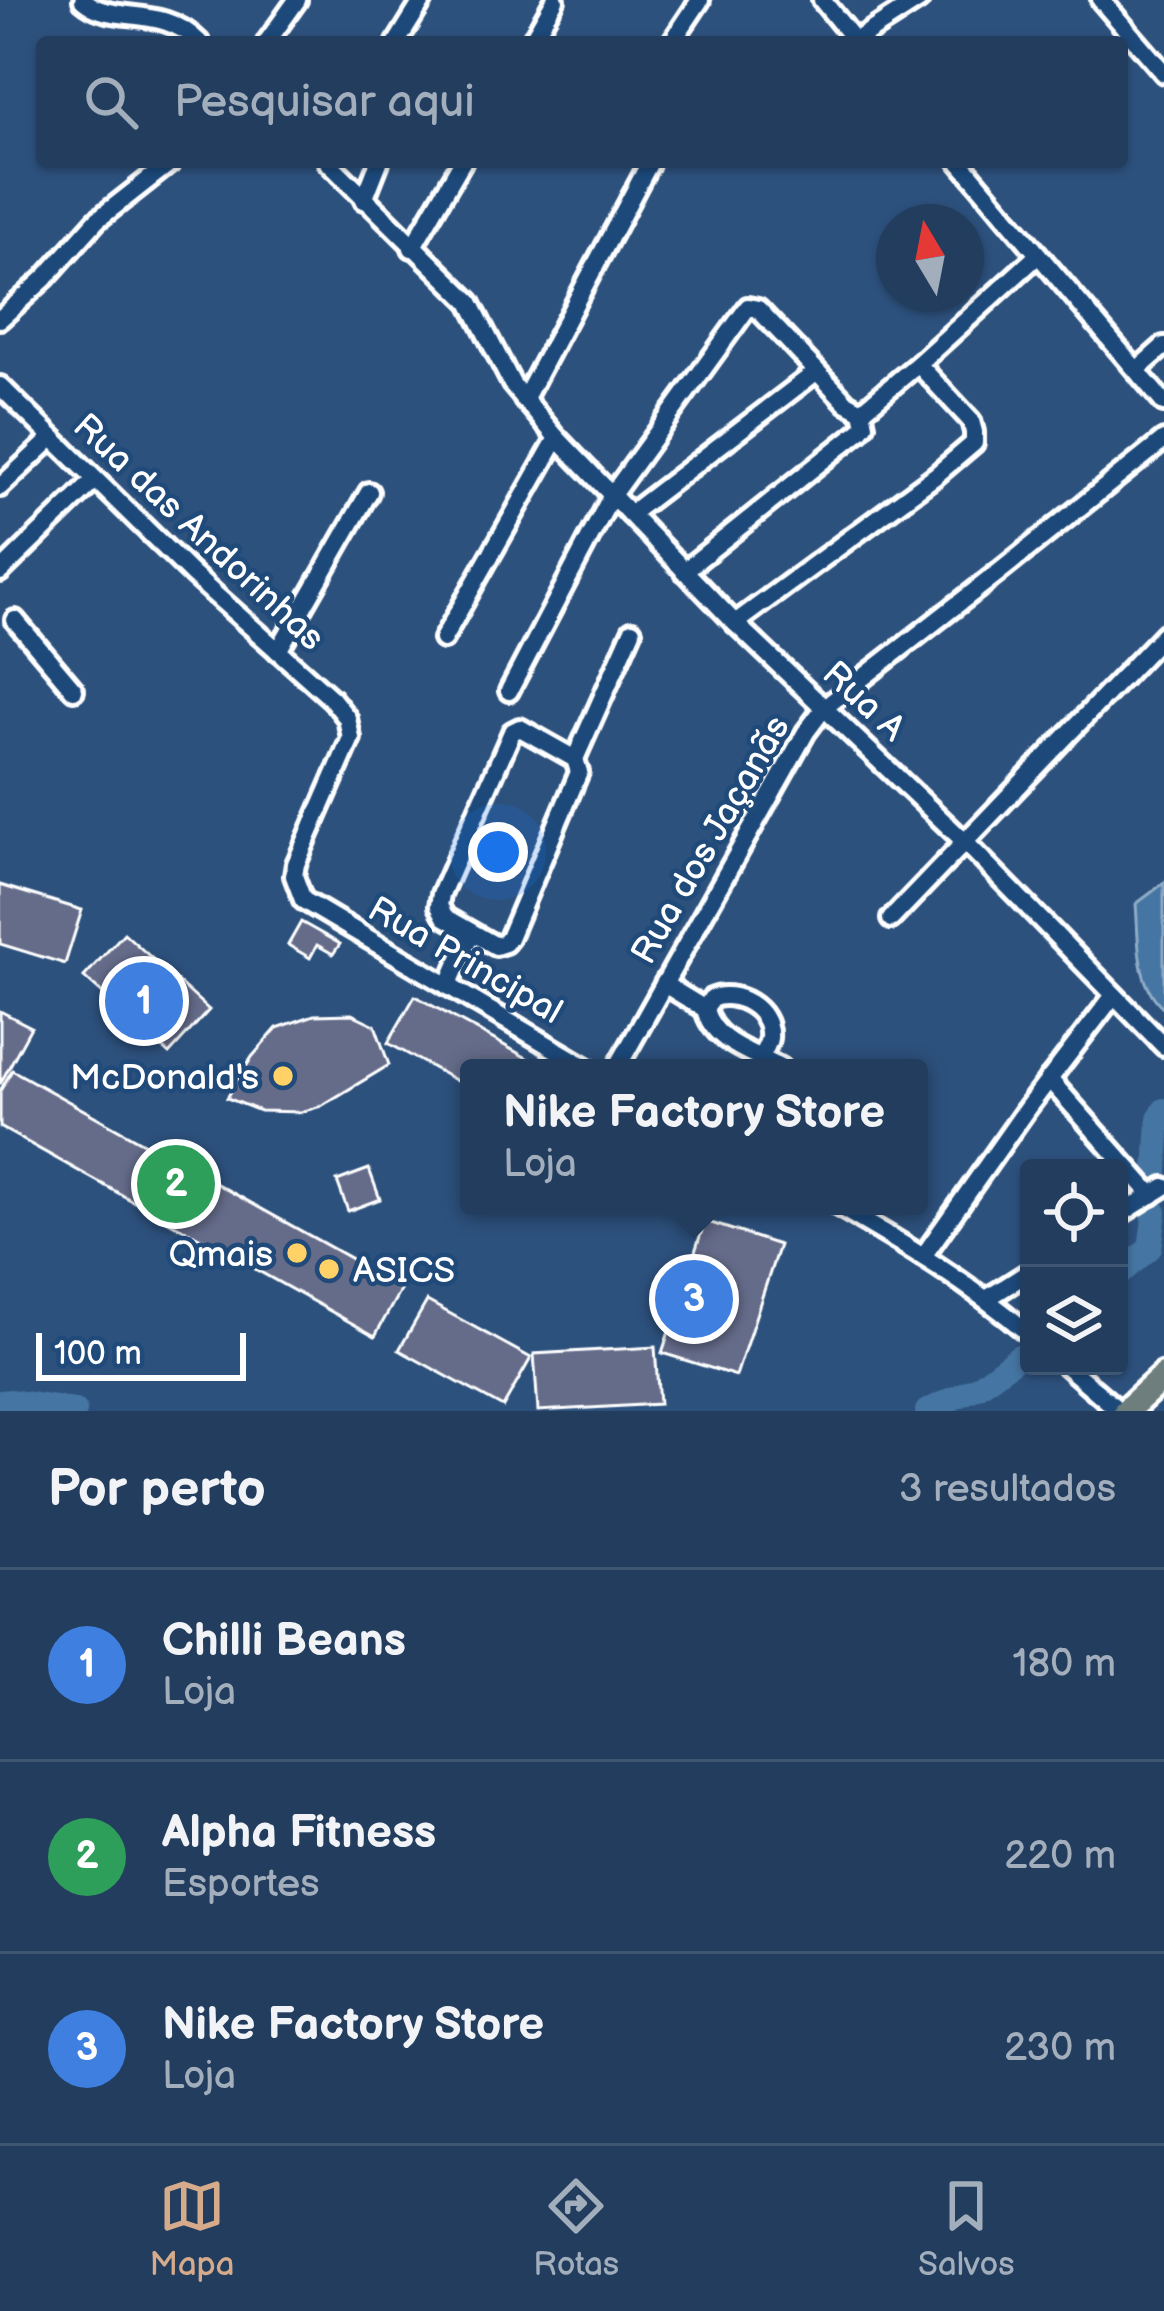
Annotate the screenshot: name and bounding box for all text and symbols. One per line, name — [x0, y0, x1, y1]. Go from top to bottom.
search box — [36, 36, 1128, 168]
icon: search — [78, 69, 144, 135]
text: Pesquisar aqui — [174, 75, 475, 130]
north arrow — [876, 204, 984, 312]
street label: Rua das Andorinhas — [64, 405, 333, 660]
street label: Rua A — [813, 653, 914, 751]
street label: Rua dos Jaçanãs — [623, 709, 800, 972]
your location — [468, 822, 528, 882]
street label: Rua Principal — [360, 888, 569, 1034]
pin: 1 — [105, 956, 183, 1046]
place label: McDonald's — [70, 1057, 259, 1100]
popup — [460, 1059, 928, 1215]
marker: McDonald's — [270, 1063, 296, 1089]
text: Nike Factory Store — [503, 1086, 885, 1141]
pin: 2 — [137, 1139, 215, 1229]
text: Loja — [503, 1141, 577, 1188]
map controls — [1020, 1159, 1128, 1375]
button: locate — [1020, 1159, 1128, 1267]
place label: Qmais — [169, 1234, 273, 1277]
marker: Qmais — [284, 1240, 310, 1266]
place label: ASICS — [353, 1250, 455, 1293]
pin: 3 — [655, 1254, 733, 1344]
marker: ASICS — [316, 1256, 342, 1282]
button: layers — [1020, 1267, 1128, 1375]
scale bar — [36, 1327, 246, 1380]
text: 100 m — [54, 1334, 142, 1374]
text: Por perto — [48, 1459, 266, 1520]
text: 3 resultados — [899, 1466, 1116, 1513]
text: Chilli Beans — [162, 1614, 406, 1669]
text: 1 — [79, 1641, 95, 1688]
text: 180 m — [1012, 1641, 1116, 1688]
text: Loja — [162, 1669, 236, 1716]
text: Alpha Fitness — [162, 1806, 436, 1861]
text: 2 — [75, 1833, 99, 1880]
text: 220 m — [1004, 1833, 1116, 1880]
text: Esportes — [162, 1861, 320, 1908]
text: Nike Factory Store — [162, 1998, 544, 2053]
text: 3 — [76, 2025, 98, 2072]
text: 230 m — [1004, 2025, 1116, 2072]
text: Loja — [162, 2053, 236, 2100]
tab: Mapa — [149, 2173, 234, 2285]
tab: Rotas — [533, 2173, 619, 2285]
tab: Salvos — [918, 2173, 1015, 2285]

